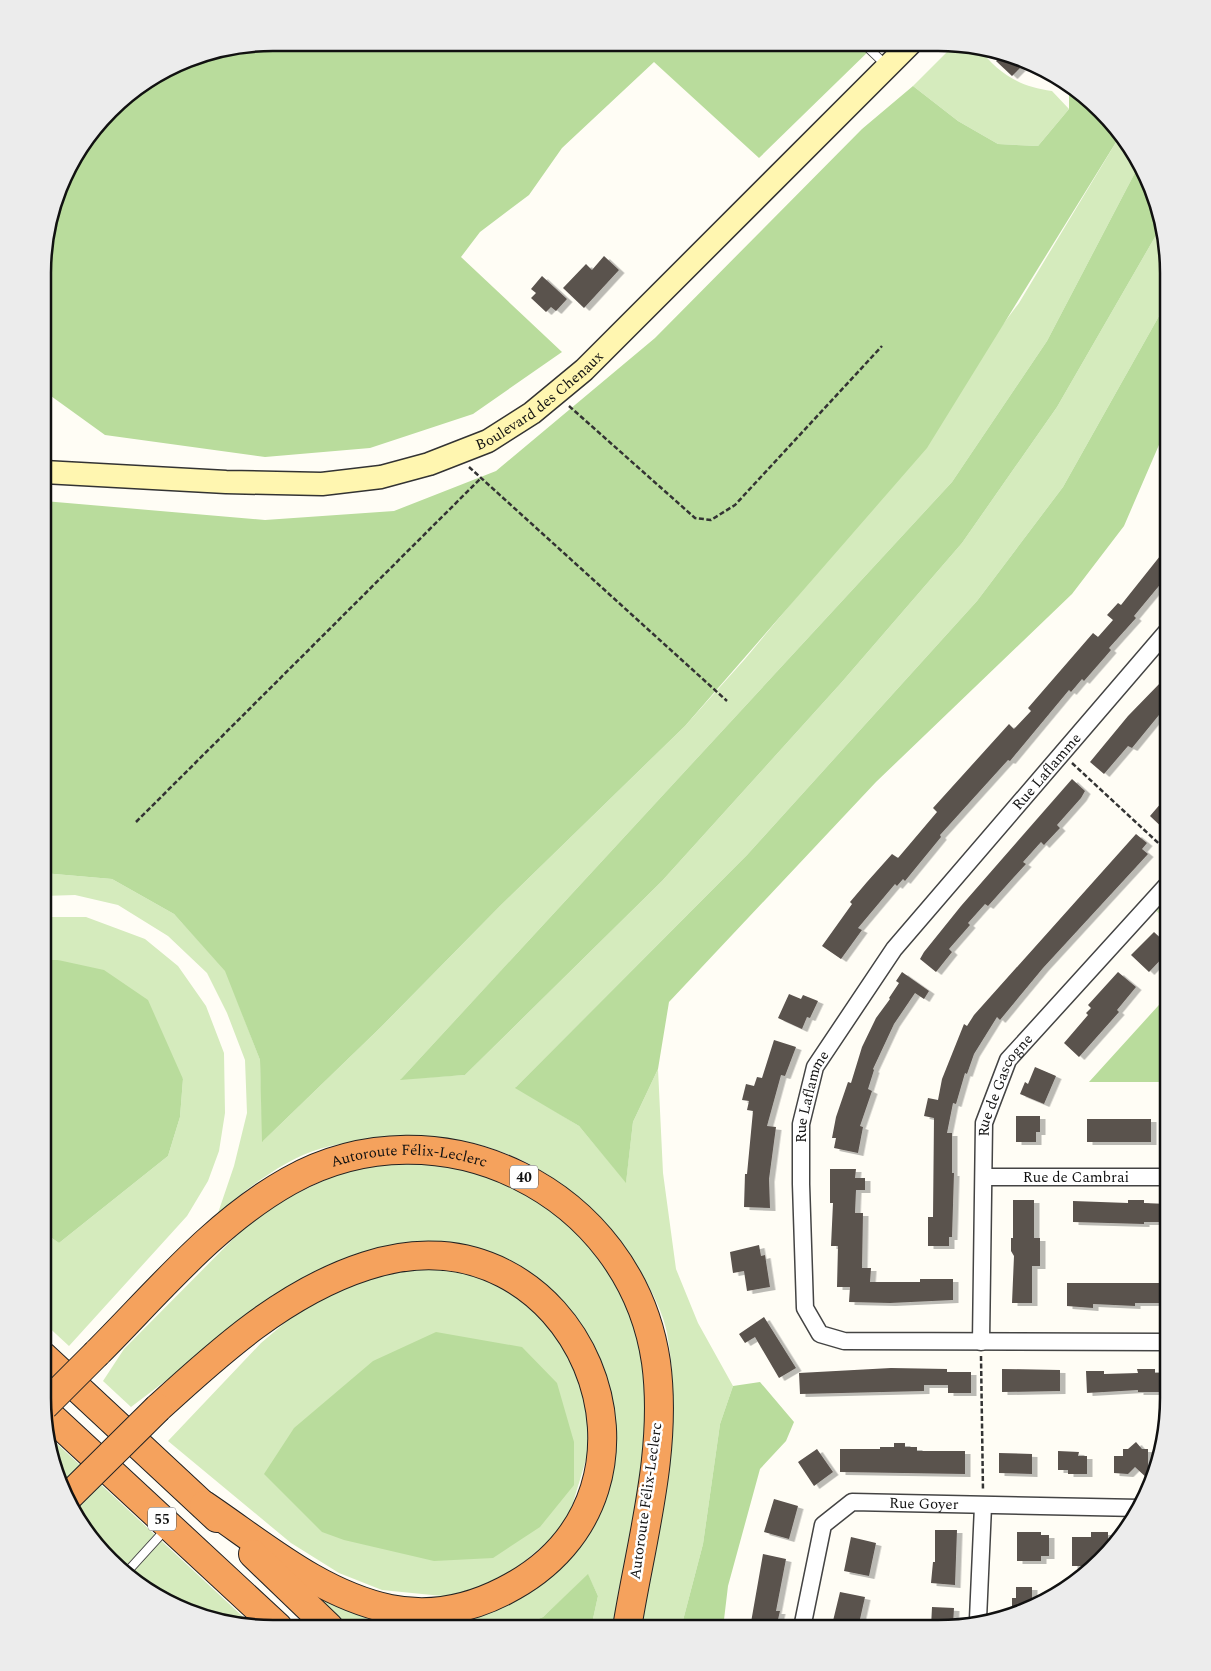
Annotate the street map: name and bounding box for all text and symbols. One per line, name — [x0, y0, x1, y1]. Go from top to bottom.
street label: Boulevard des Chenaux — [472, 345, 609, 456]
street label: Rue Laflamme — [1007, 727, 1087, 815]
street label: Rue de Gascogne — [972, 1028, 1038, 1137]
street label: Rue Laflamme — [790, 1045, 835, 1143]
street label: Autoroute Félix-Leclerc — [328, 1138, 490, 1173]
road number: 40 — [510, 1166, 538, 1188]
street label: Rue de Cambrai — [1023, 1166, 1129, 1189]
street label: Autoroute Félix-Leclerc — [624, 1421, 668, 1581]
street label: Rue Goyer — [889, 1491, 959, 1516]
road number: 55 — [148, 1508, 176, 1530]

